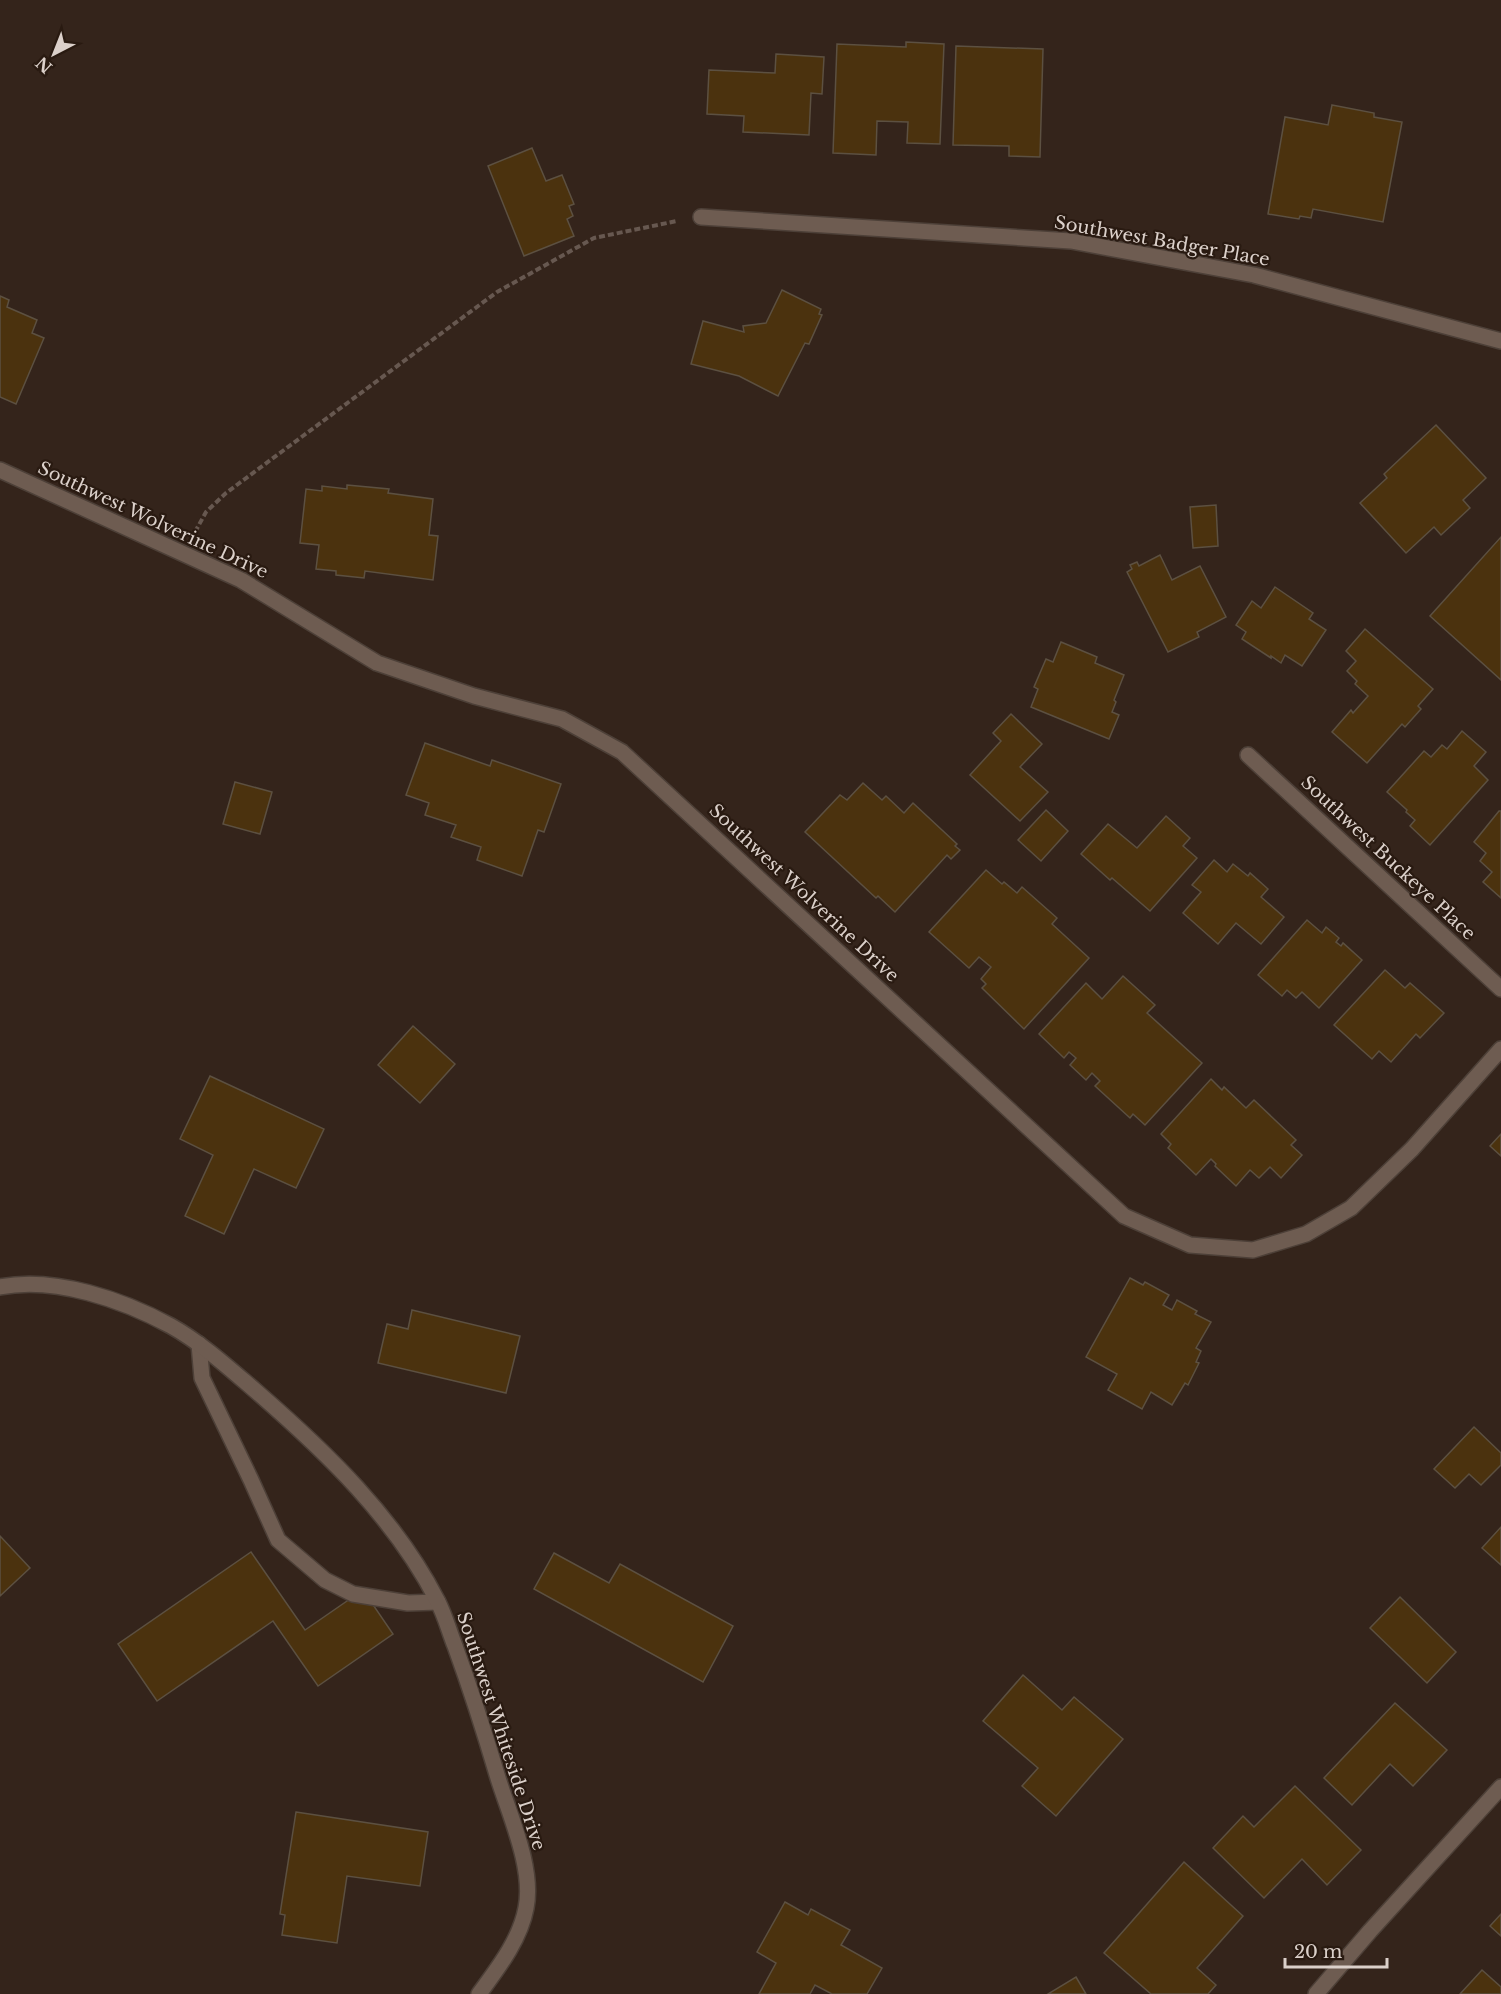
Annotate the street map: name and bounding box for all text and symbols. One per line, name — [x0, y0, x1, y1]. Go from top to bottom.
north arrow — [24, 24, 84, 84]
text: N — [32, 53, 56, 78]
street label: Southwest Badger Place — [1053, 211, 1271, 271]
street label: Southwest Wolverine Drive — [34, 457, 272, 583]
street label: Southwest Buckeye Place — [1296, 771, 1480, 945]
street label: Southwest Wolverine Drive — [705, 799, 903, 987]
street label: Southwest Whiteside Drive — [452, 1609, 550, 1853]
scale bar — [1285, 1931, 1387, 1969]
text: 20 m — [1294, 1941, 1342, 1963]

